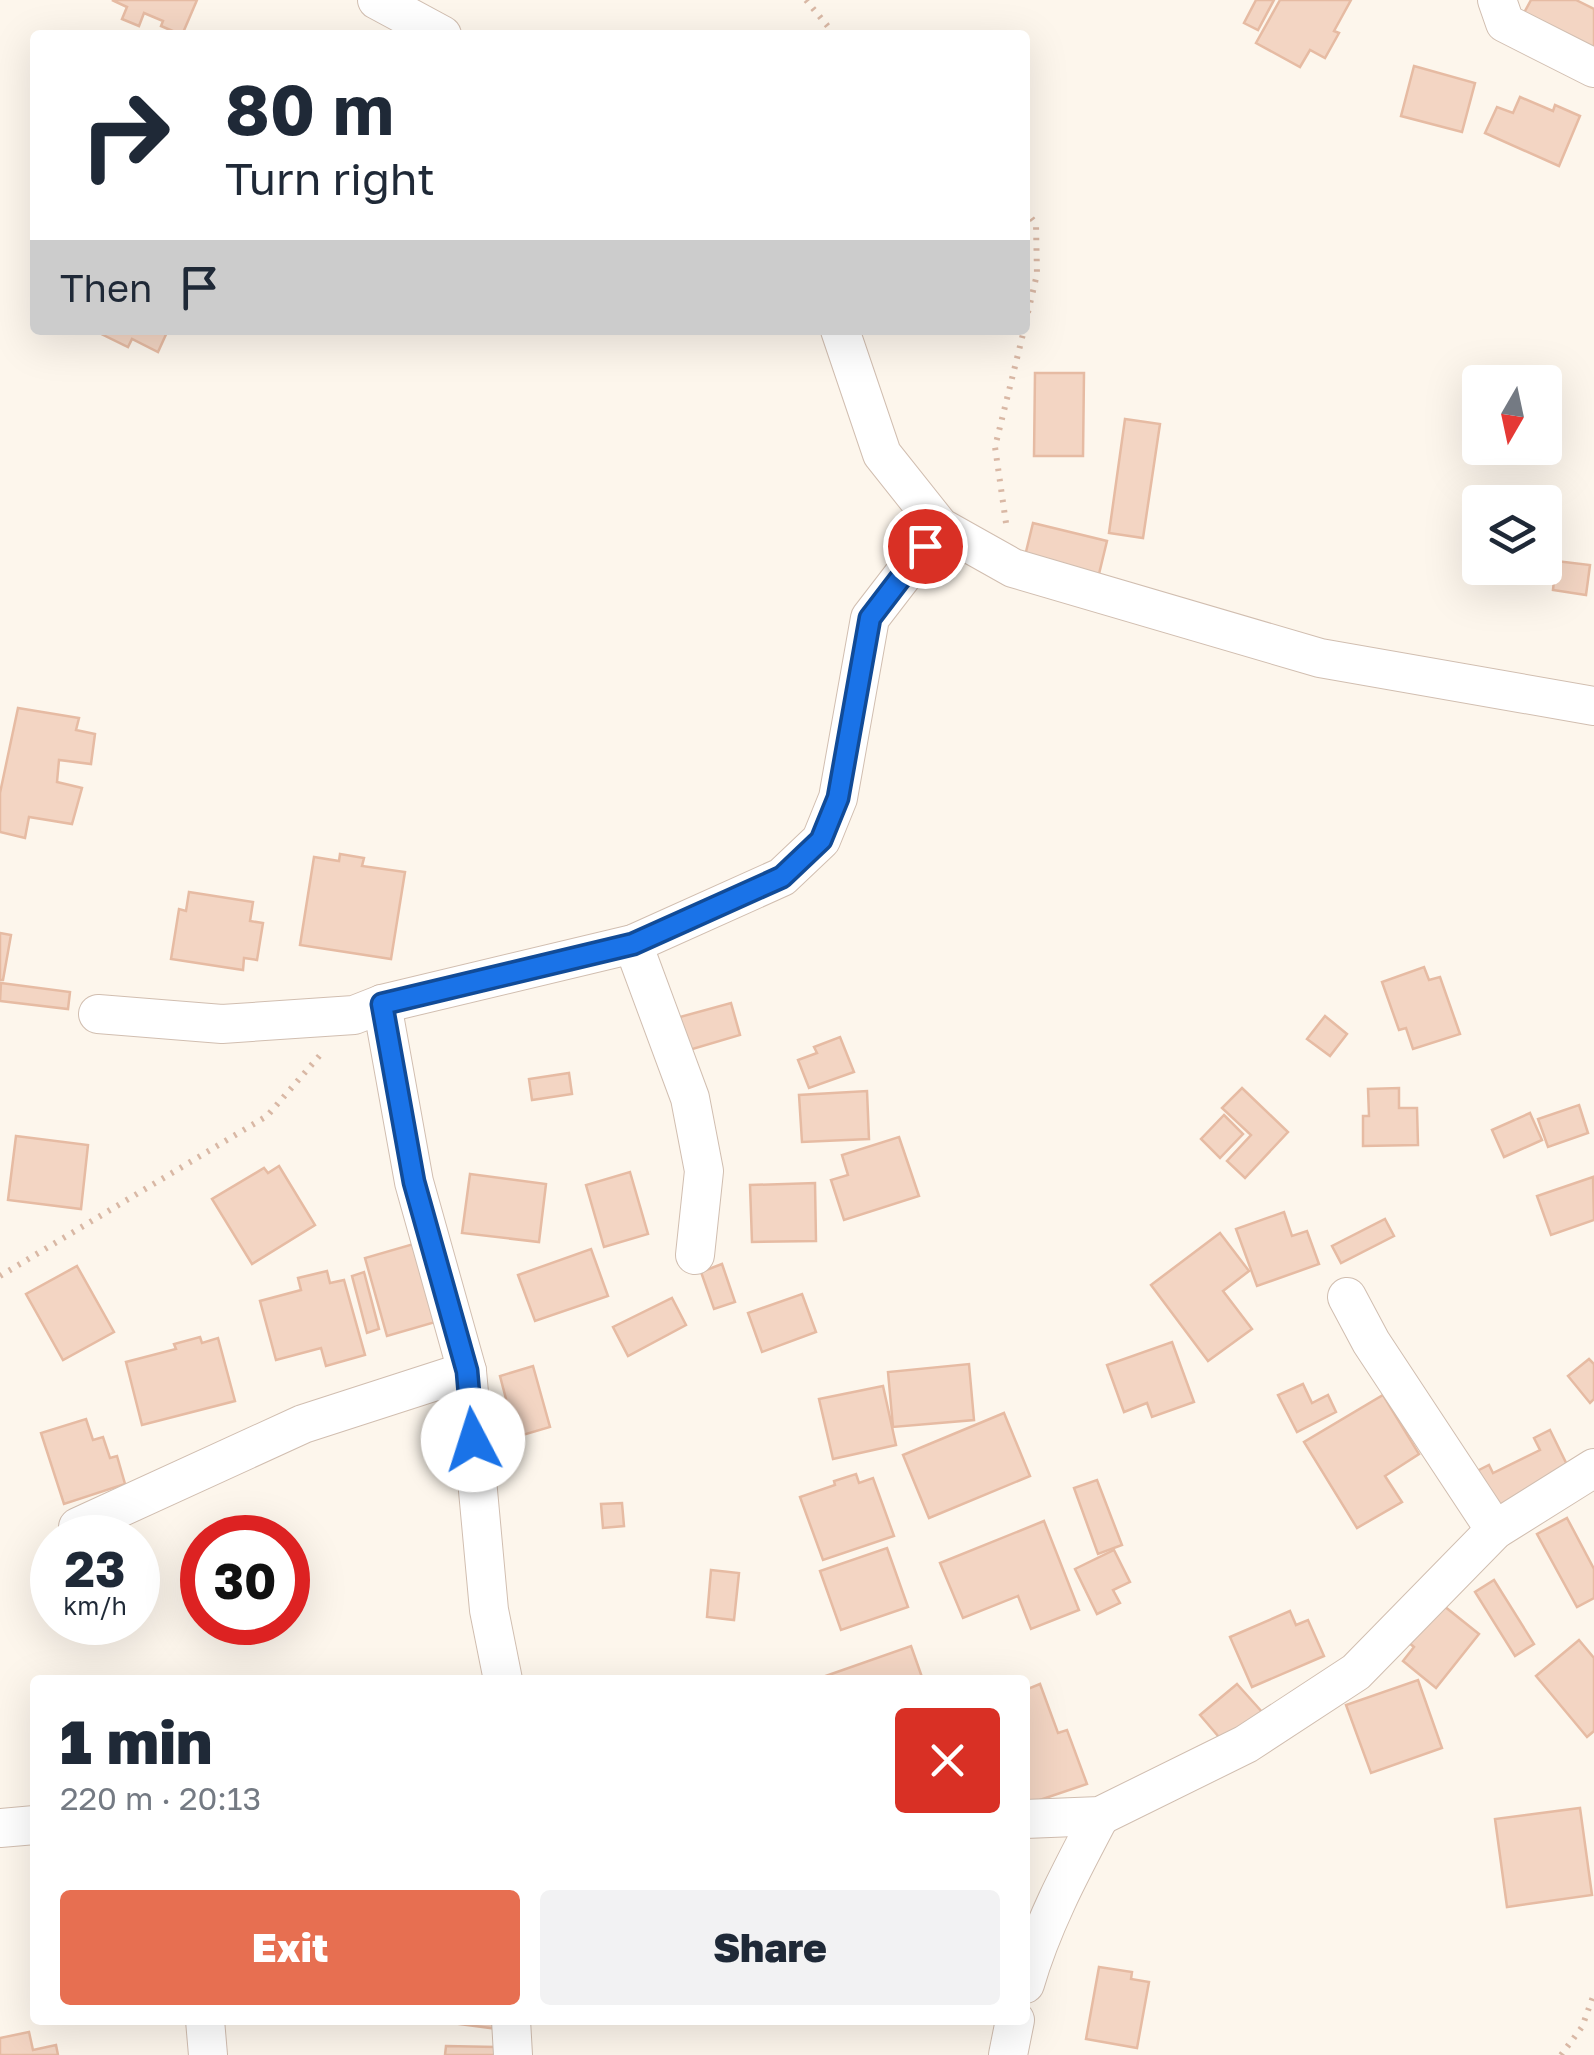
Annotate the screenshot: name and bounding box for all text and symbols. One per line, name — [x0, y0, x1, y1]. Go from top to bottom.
text: 80 m — [225, 66, 394, 150]
icon: right — [60, 70, 190, 200]
text: Turn right — [225, 151, 435, 205]
icon: arrive — [172, 260, 227, 315]
text: Then — [60, 265, 152, 310]
north arrow — [1462, 365, 1562, 465]
map controls — [1462, 365, 1562, 585]
button: layers — [1462, 485, 1562, 585]
pin — [883, 504, 968, 589]
icon: arrive — [898, 519, 953, 574]
position arrow — [421, 1388, 525, 1492]
speed limit sign: 30 — [180, 1515, 310, 1645]
text: 23 — [64, 1538, 125, 1598]
text: km/h — [63, 1590, 127, 1621]
text: 1 min — [60, 1705, 212, 1777]
button: close — [895, 1708, 1000, 1813]
text: 220 m · 20:13 — [60, 1779, 261, 1817]
button: Exit — [60, 1890, 520, 2005]
button: Share — [540, 1890, 1000, 2005]

